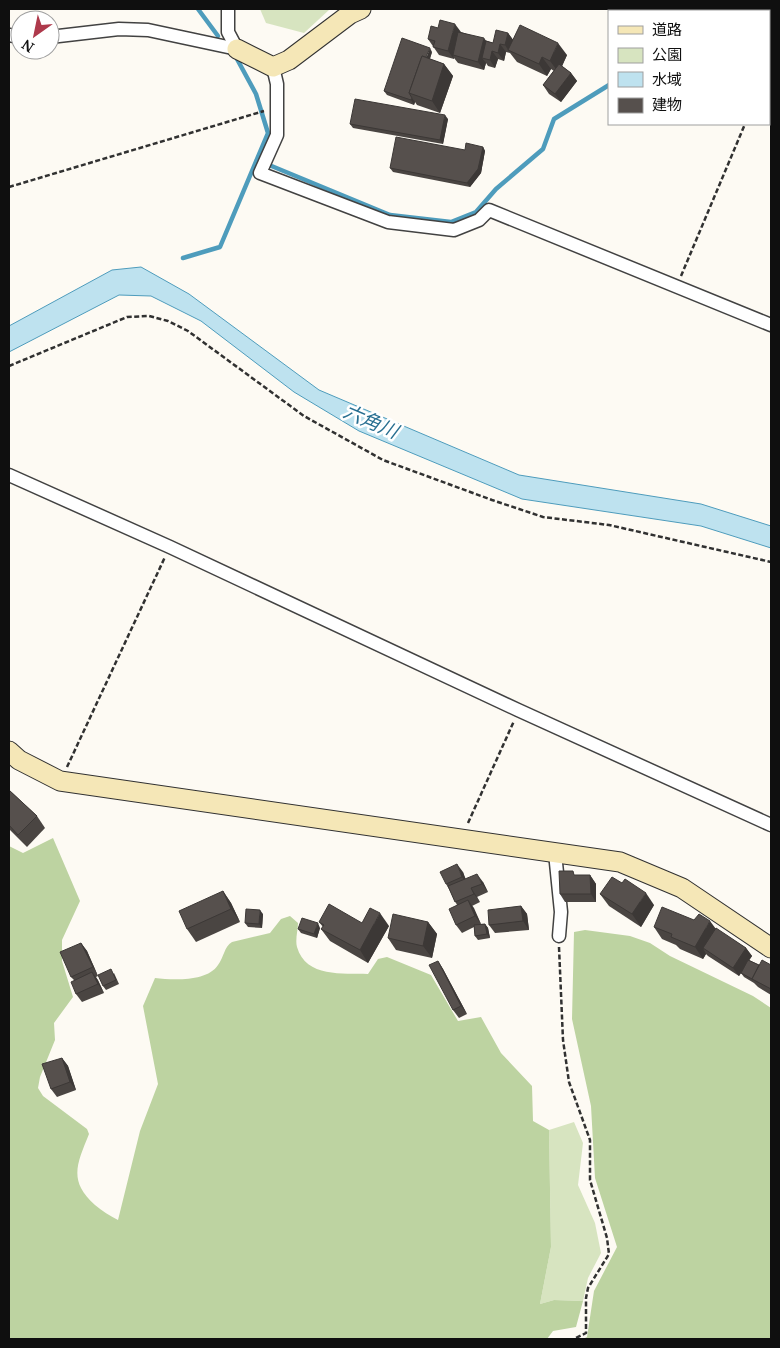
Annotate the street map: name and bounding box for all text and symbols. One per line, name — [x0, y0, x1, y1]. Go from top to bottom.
north arrow — [10, 10, 60, 60]
legend — [608, 10, 770, 125]
text: 道路 — [652, 19, 682, 39]
text: N — [18, 35, 37, 57]
text: 公園 — [652, 44, 682, 64]
text: 水域 — [652, 69, 682, 89]
text: 建物 — [652, 94, 682, 114]
water label: 六角川 — [340, 398, 404, 445]

